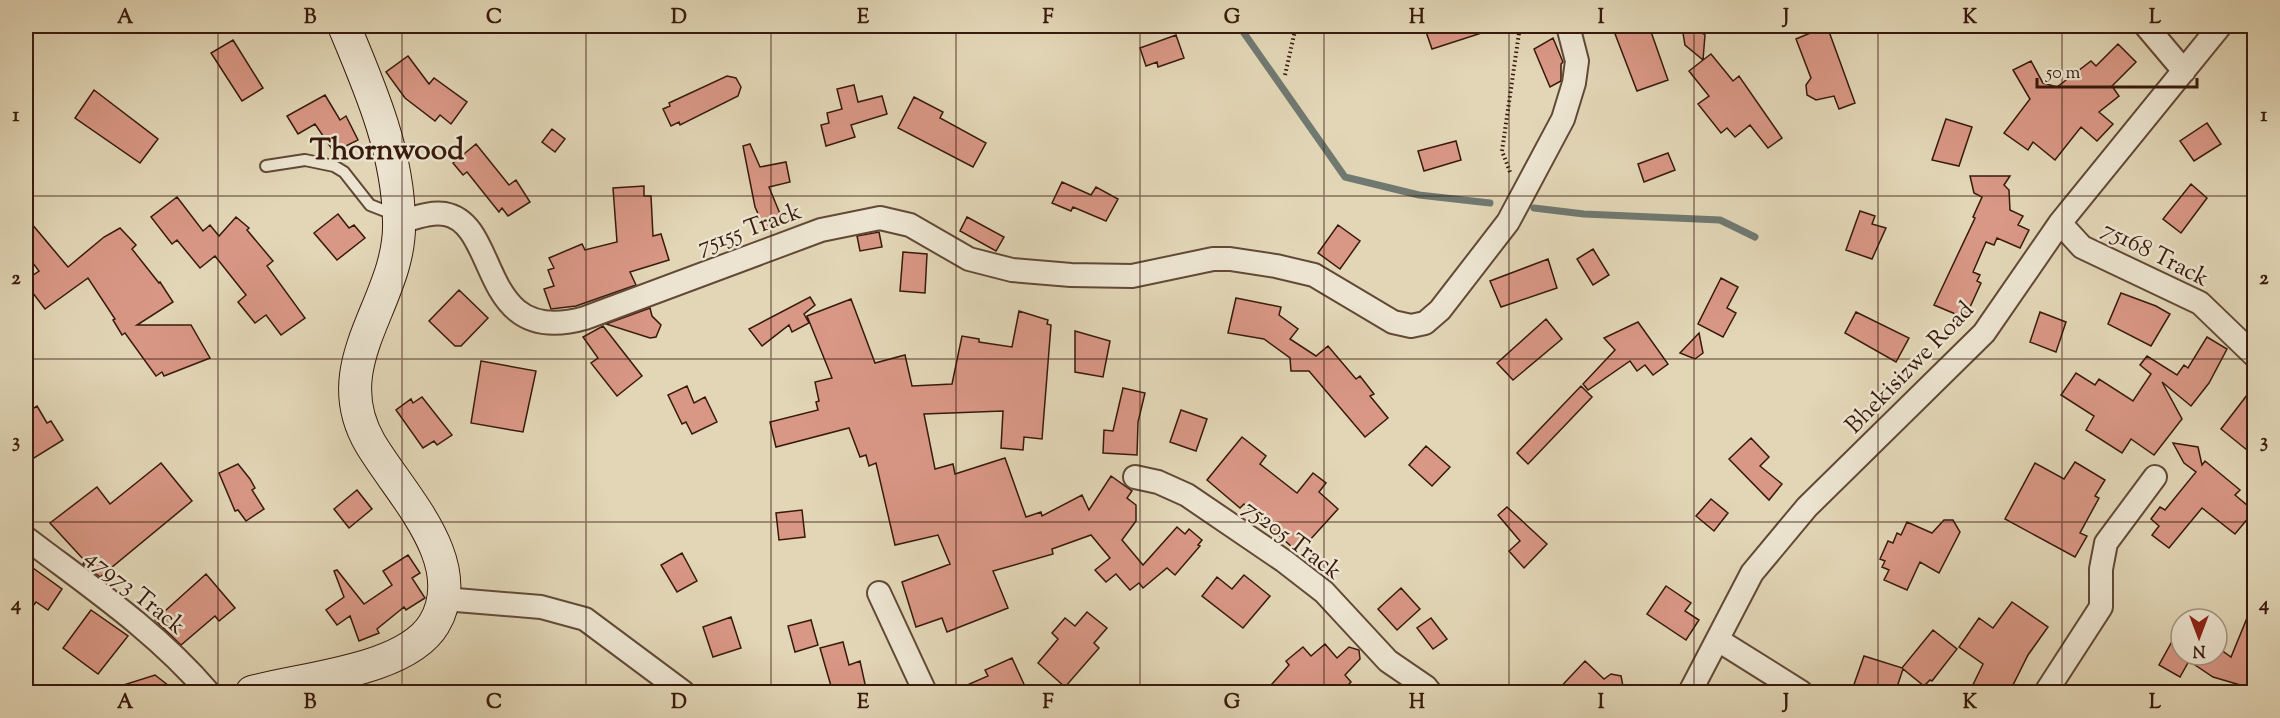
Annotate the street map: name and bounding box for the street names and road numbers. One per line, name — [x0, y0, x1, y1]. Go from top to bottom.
street label: 75155 Track — [693, 195, 806, 264]
street label: 75168 Track — [2096, 213, 2214, 296]
street label: Bhekisizwe Road — [1838, 294, 1983, 442]
street label: 75205 Track — [1235, 492, 1348, 589]
street label: 47973 Track — [77, 541, 192, 644]

